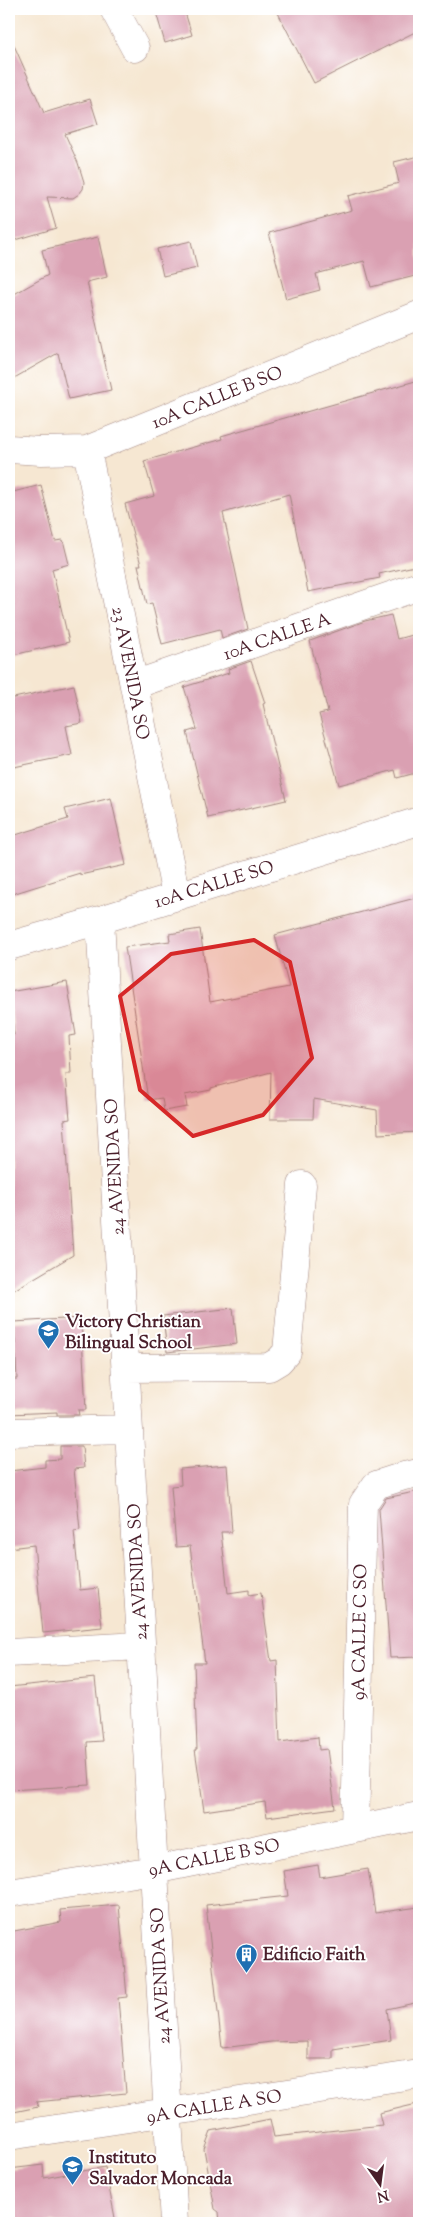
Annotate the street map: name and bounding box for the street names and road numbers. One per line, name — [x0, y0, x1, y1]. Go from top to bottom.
street label: 10A CALLE B SO — [148, 361, 287, 437]
street label: 23 AVENIDA SO — [103, 605, 155, 742]
street label: 10A CALLE A — [220, 607, 335, 668]
street label: 10A CALLE SO — [152, 855, 278, 916]
street label: 24 AVENIDA SO — [99, 1098, 133, 1236]
street label: 24 AVENIDA SO — [122, 1503, 156, 1641]
street label: 9A CALLE C SO — [347, 1564, 375, 1700]
street label: 9A CALLE B SO — [147, 1833, 282, 1884]
street label: 24 AVENIDA SO — [145, 1907, 179, 2045]
street label: 9A CALLE A SO — [145, 2084, 284, 2131]

